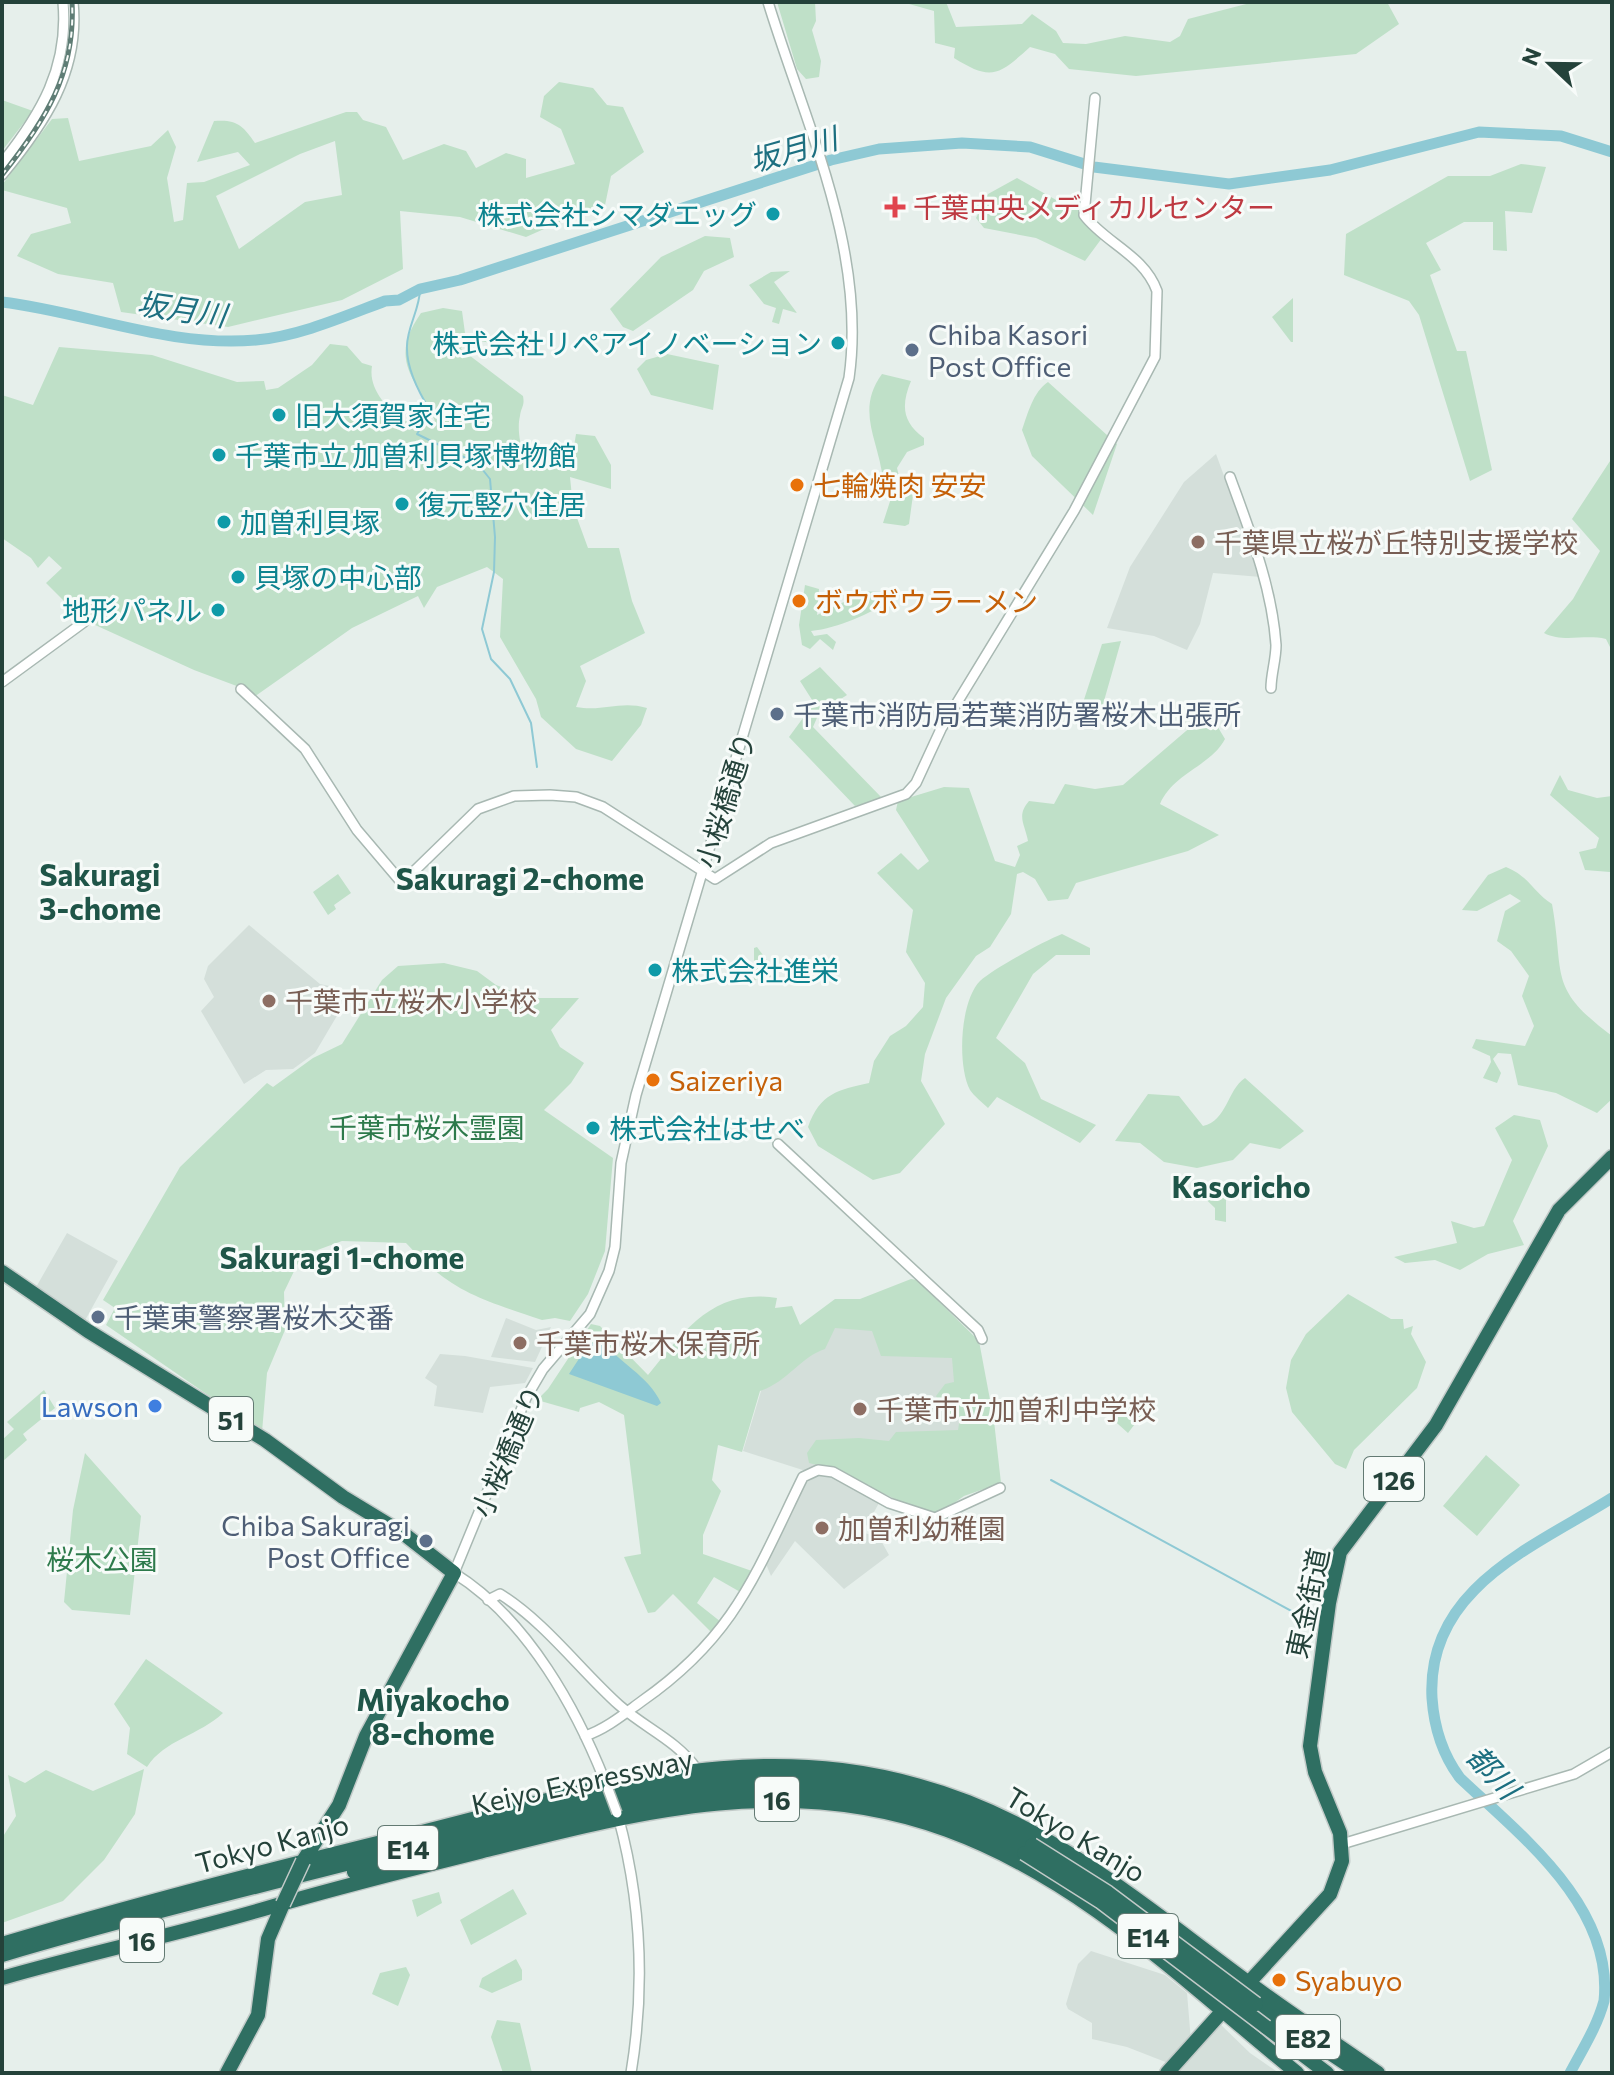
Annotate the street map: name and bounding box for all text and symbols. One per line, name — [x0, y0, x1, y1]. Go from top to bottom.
north arrow — [1510, 24, 1590, 104]
text: N — [1515, 44, 1547, 69]
water label: 坂月川 — [745, 117, 844, 178]
place label: 千葉中央メディカルセンター — [913, 190, 1275, 224]
marker: 千葉中央メディカルセンター — [884, 196, 906, 218]
place label: 株式会社シマダエッグ — [477, 197, 757, 231]
marker: 株式会社シマダエッグ — [764, 205, 782, 223]
water label: 坂月川 — [135, 283, 232, 333]
place label: Chiba Kasori Post Office — [928, 317, 1088, 383]
place label: 株式会社リペアイノベーション — [432, 326, 822, 360]
marker: 株式会社リペアイノベーション — [829, 334, 847, 352]
marker: Chiba Kasori Post Office — [903, 341, 921, 359]
place label: 旧大須賀家住宅 — [295, 398, 491, 432]
marker: 旧大須賀家住宅 — [270, 406, 288, 424]
place label: 千葉市立 加曽利貝塚博物館 — [235, 438, 576, 472]
marker: 千葉市立 加曽利貝塚博物館 — [210, 446, 228, 464]
place label: 七輪焼肉 安安 — [813, 468, 986, 502]
marker: 七輪焼肉 安安 — [788, 476, 806, 494]
place label: 復元竪穴住居 — [418, 487, 586, 521]
marker: 復元竪穴住居 — [393, 495, 411, 513]
place label: 加曽利貝塚 — [240, 505, 380, 539]
marker: 加曽利貝塚 — [215, 513, 233, 531]
place label: 千葉県立桜が丘特別支援学校 — [1214, 525, 1578, 559]
marker: 千葉県立桜が丘特別支援学校 — [1189, 533, 1207, 551]
place label: 貝塚の中心部 — [254, 560, 422, 594]
marker: 貝塚の中心部 — [229, 568, 247, 586]
place label: ボウボウラーメン — [815, 584, 1038, 618]
marker: ボウボウラーメン — [790, 592, 808, 610]
place label: 地形パネル — [62, 593, 202, 627]
marker: 地形パネル — [209, 601, 227, 619]
place label: 千葉市消防局若葉消防署桜木出張所 — [793, 697, 1241, 731]
marker: 千葉市消防局若葉消防署桜木出張所 — [768, 705, 786, 723]
street label: 小桜橋通り — [688, 728, 762, 872]
district label: Sakuragi 3-chome — [39, 855, 161, 926]
district label: Sakuragi 2-chome — [396, 859, 644, 896]
place label: 株式会社進栄 — [671, 953, 839, 987]
marker: 株式会社進栄 — [646, 961, 664, 979]
place label: 千葉市立桜木小学校 — [285, 984, 537, 1018]
marker: 千葉市立桜木小学校 — [260, 992, 278, 1010]
place label: Saizeriya — [669, 1063, 783, 1097]
marker: Saizeriya — [644, 1071, 662, 1089]
park label: 千葉市桜木霊園 — [329, 1110, 525, 1144]
place label: 株式会社はせべ — [609, 1111, 805, 1145]
marker: 株式会社はせべ — [584, 1119, 602, 1137]
district label: Kasoricho — [1171, 1167, 1311, 1204]
district label: Sakuragi 1-chome — [220, 1238, 464, 1275]
place label: 千葉東警察署桜木交番 — [114, 1300, 394, 1334]
marker: 千葉東警察署桜木交番 — [89, 1308, 107, 1326]
place label: 千葉市桜木保育所 — [536, 1326, 760, 1360]
marker: 千葉市桜木保育所 — [511, 1334, 529, 1352]
street label: 小桜橋通り — [464, 1380, 550, 1522]
place label: Lawson — [41, 1389, 139, 1423]
place label: 千葉市立加曽利中学校 — [876, 1392, 1156, 1426]
marker: Lawson — [146, 1397, 164, 1415]
road number: 51 — [209, 1397, 253, 1441]
marker: 千葉市立加曽利中学校 — [851, 1400, 869, 1418]
road number: 126 — [1364, 1457, 1424, 1501]
place label: Chiba Sakuragi Post Office — [221, 1508, 410, 1574]
place label: 加曽利幼稚園 — [838, 1511, 1006, 1545]
marker: 加曽利幼稚園 — [813, 1519, 831, 1537]
marker: Chiba Sakuragi Post Office — [417, 1532, 435, 1550]
park label: 桜木公園 — [46, 1542, 158, 1576]
street label: 東金街道 — [1279, 1545, 1335, 1661]
district label: Miyakocho 8-chome — [356, 1680, 510, 1751]
water label: 都川 — [1460, 1736, 1530, 1808]
street label: Keiyo Expressway — [468, 1741, 696, 1821]
road number: 16 — [755, 1777, 799, 1821]
street label: Tokyo Kanjo — [1000, 1779, 1152, 1889]
street label: Tokyo Kanjo — [192, 1806, 352, 1880]
road number: E14 — [378, 1826, 438, 1870]
road number: E14 — [1118, 1914, 1178, 1958]
road number: 16 — [120, 1918, 164, 1962]
place label: Syabuyo — [1295, 1963, 1403, 1997]
marker: Syabuyo — [1270, 1971, 1288, 1989]
road number: E82 — [1276, 2015, 1340, 2059]

